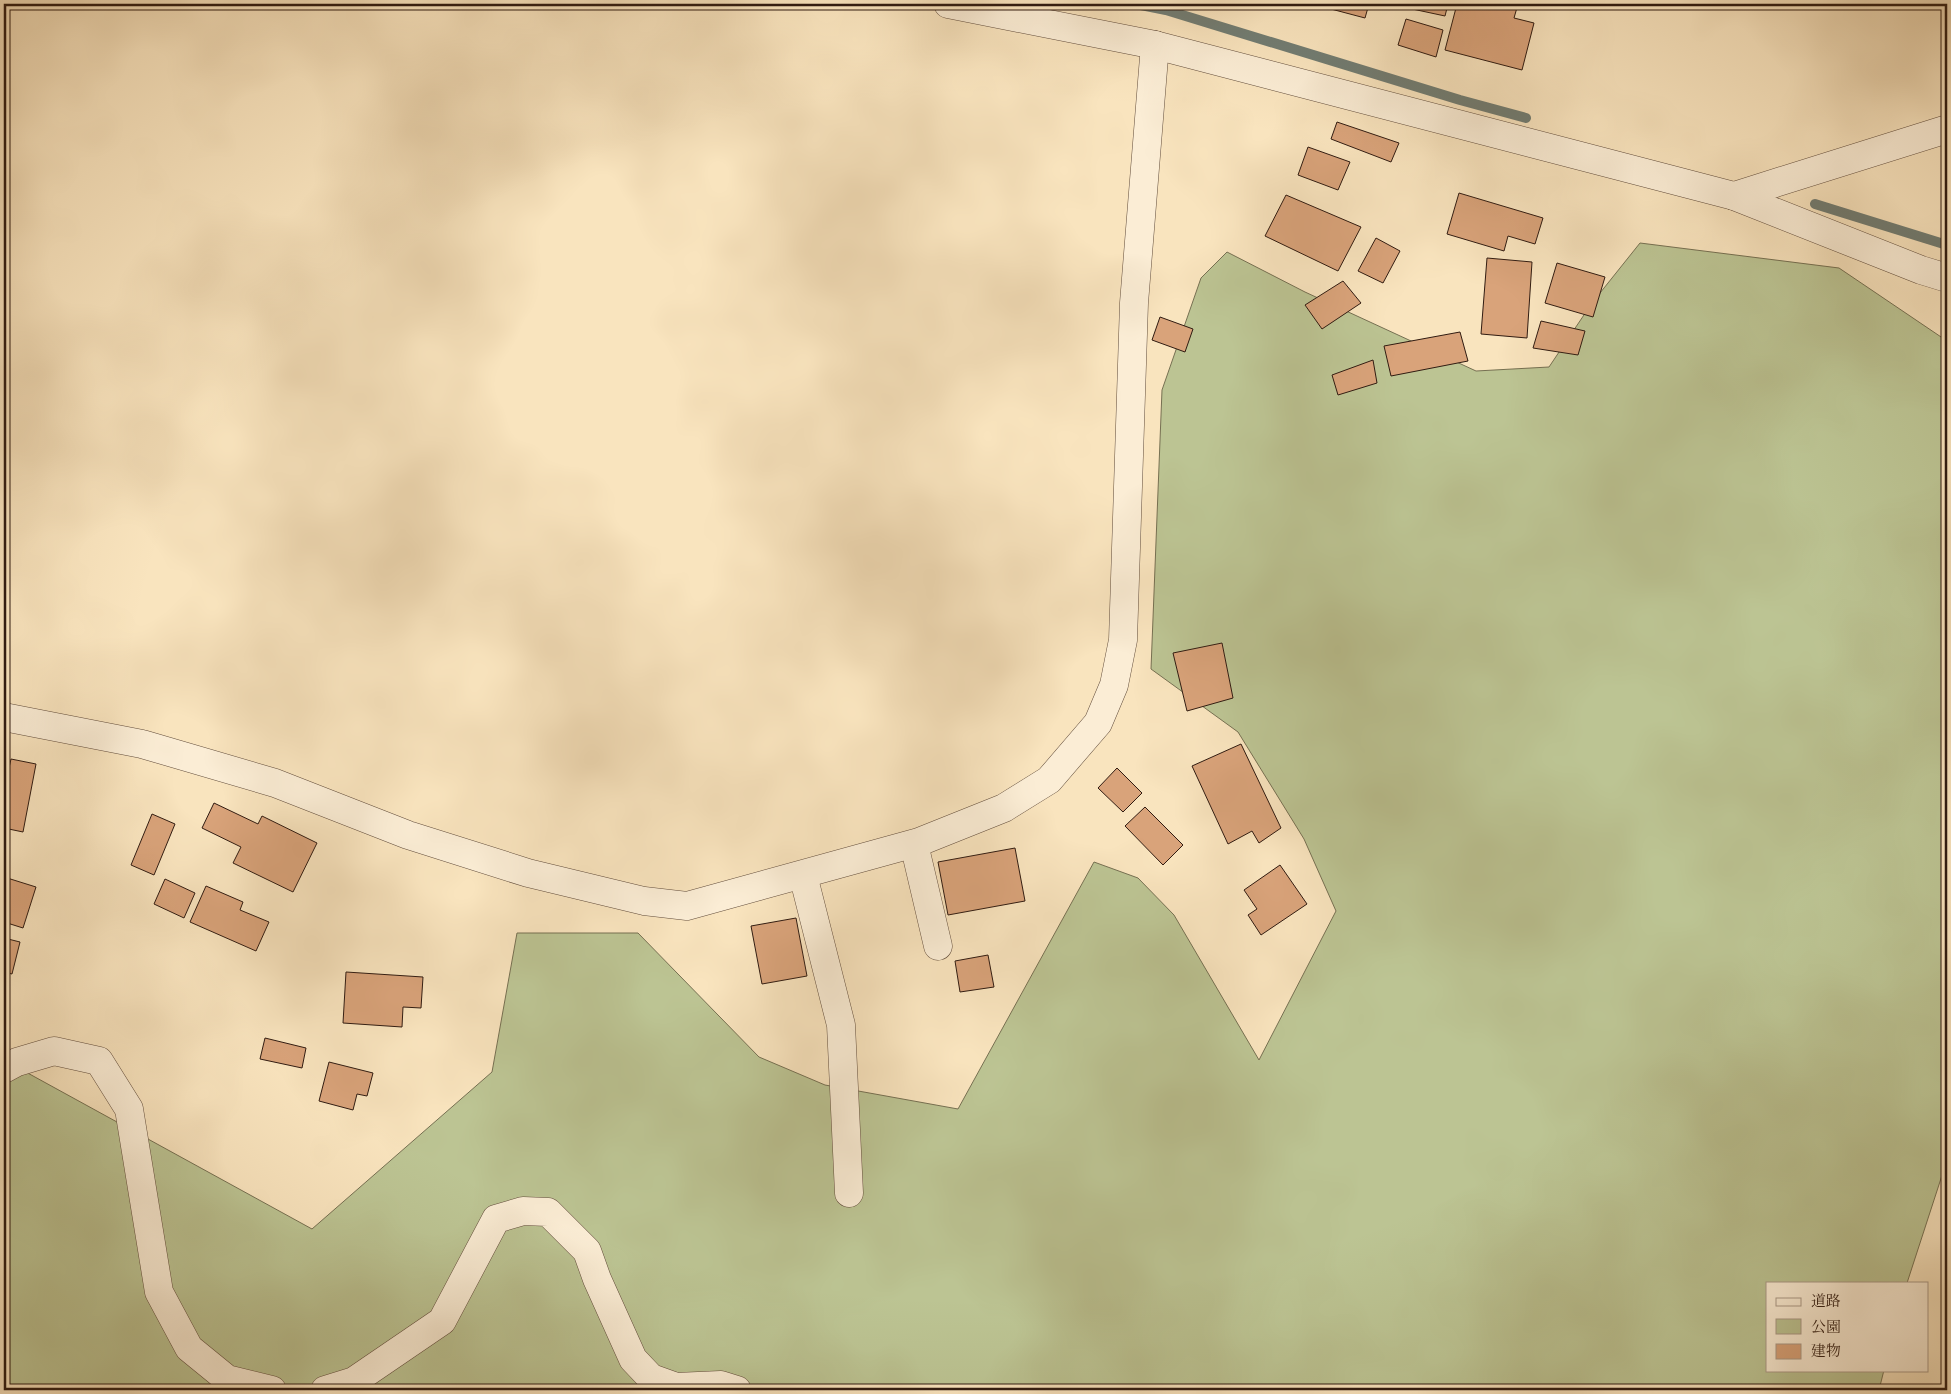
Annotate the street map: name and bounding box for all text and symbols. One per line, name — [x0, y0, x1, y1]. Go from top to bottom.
legend — [1766, 1282, 1928, 1372]
text: 道路 — [1811, 1292, 1841, 1311]
text: 公園 — [1811, 1318, 1841, 1337]
text: 建物 — [1811, 1342, 1841, 1361]

